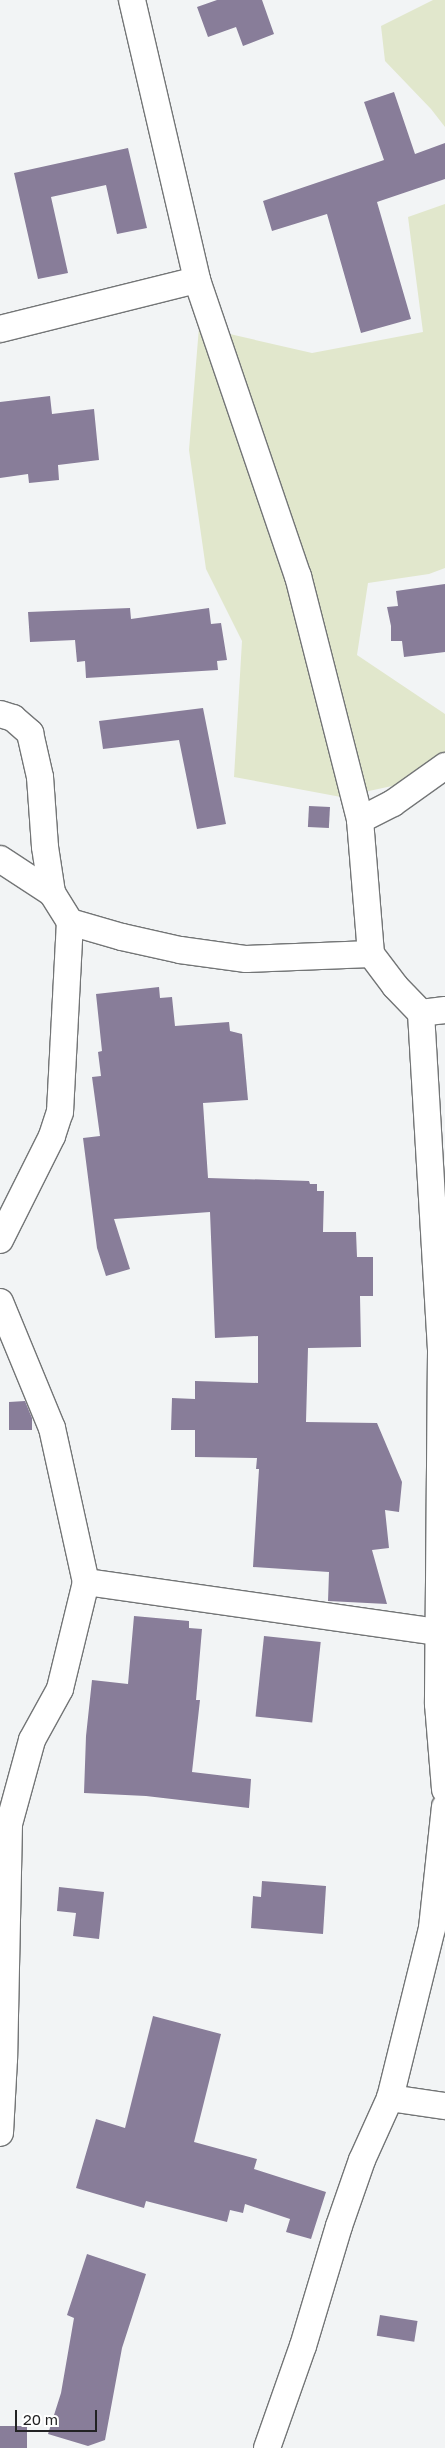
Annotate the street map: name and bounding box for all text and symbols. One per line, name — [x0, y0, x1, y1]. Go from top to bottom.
scale bar — [18, 2400, 100, 2432]
text: 20 m — [23, 2410, 58, 2428]

